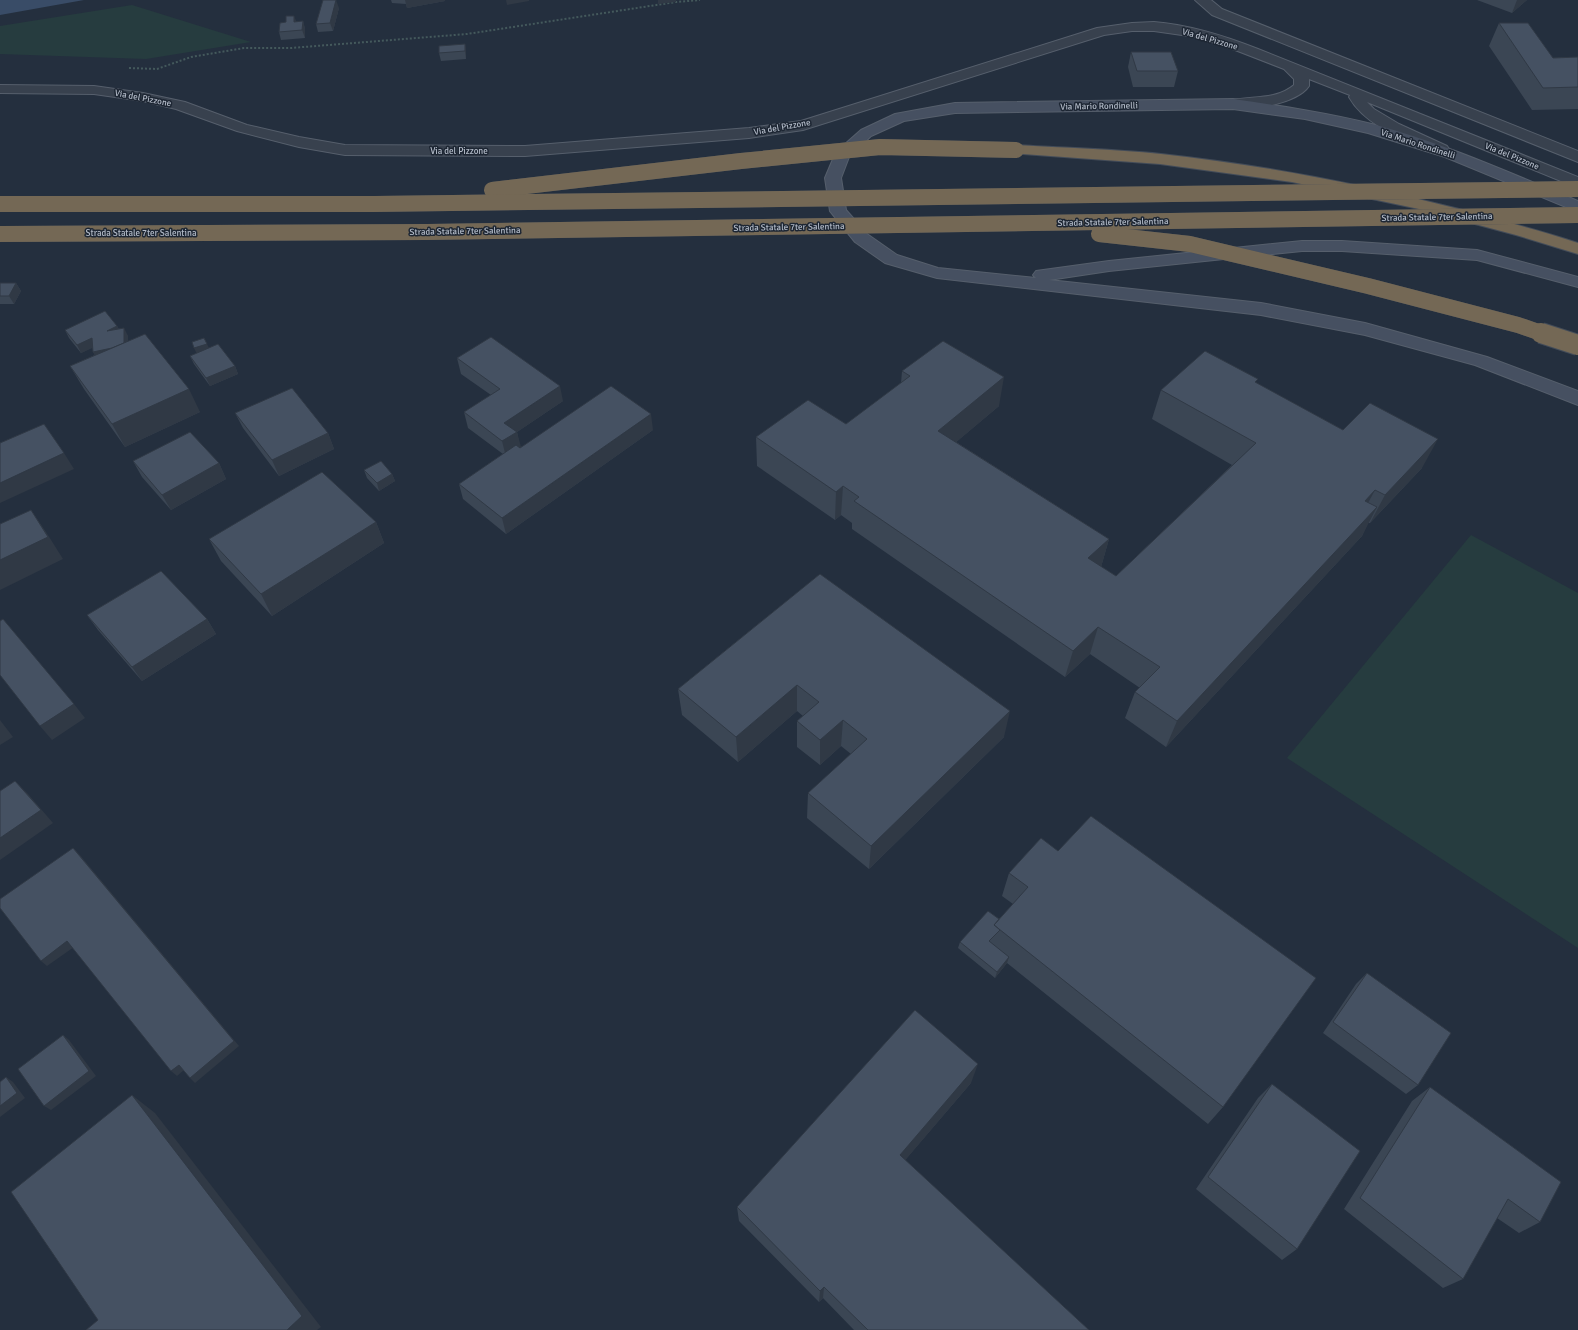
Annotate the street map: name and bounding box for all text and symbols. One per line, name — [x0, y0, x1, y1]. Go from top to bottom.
street label: Via del Pizzone — [1181, 26, 1240, 53]
street label: Via del Pizzone — [114, 88, 173, 109]
street label: Via Mario Rondinelli — [1060, 100, 1138, 113]
street label: Via del Pizzone — [753, 117, 812, 138]
street label: Via Mario Rondinelli — [1379, 127, 1456, 162]
street label: Via del Pizzone — [1483, 141, 1541, 173]
street label: Via del Pizzone — [430, 146, 488, 157]
street label: Strada Statale 7ter Salentina — [1381, 211, 1493, 224]
street label: Strada Statale 7ter Salentina — [1057, 216, 1169, 229]
street label: Strada Statale 7ter Salentina — [733, 221, 845, 234]
street label: Strada Statale 7ter Salentina — [409, 225, 521, 238]
street label: Strada Statale 7ter Salentina — [86, 228, 197, 239]

